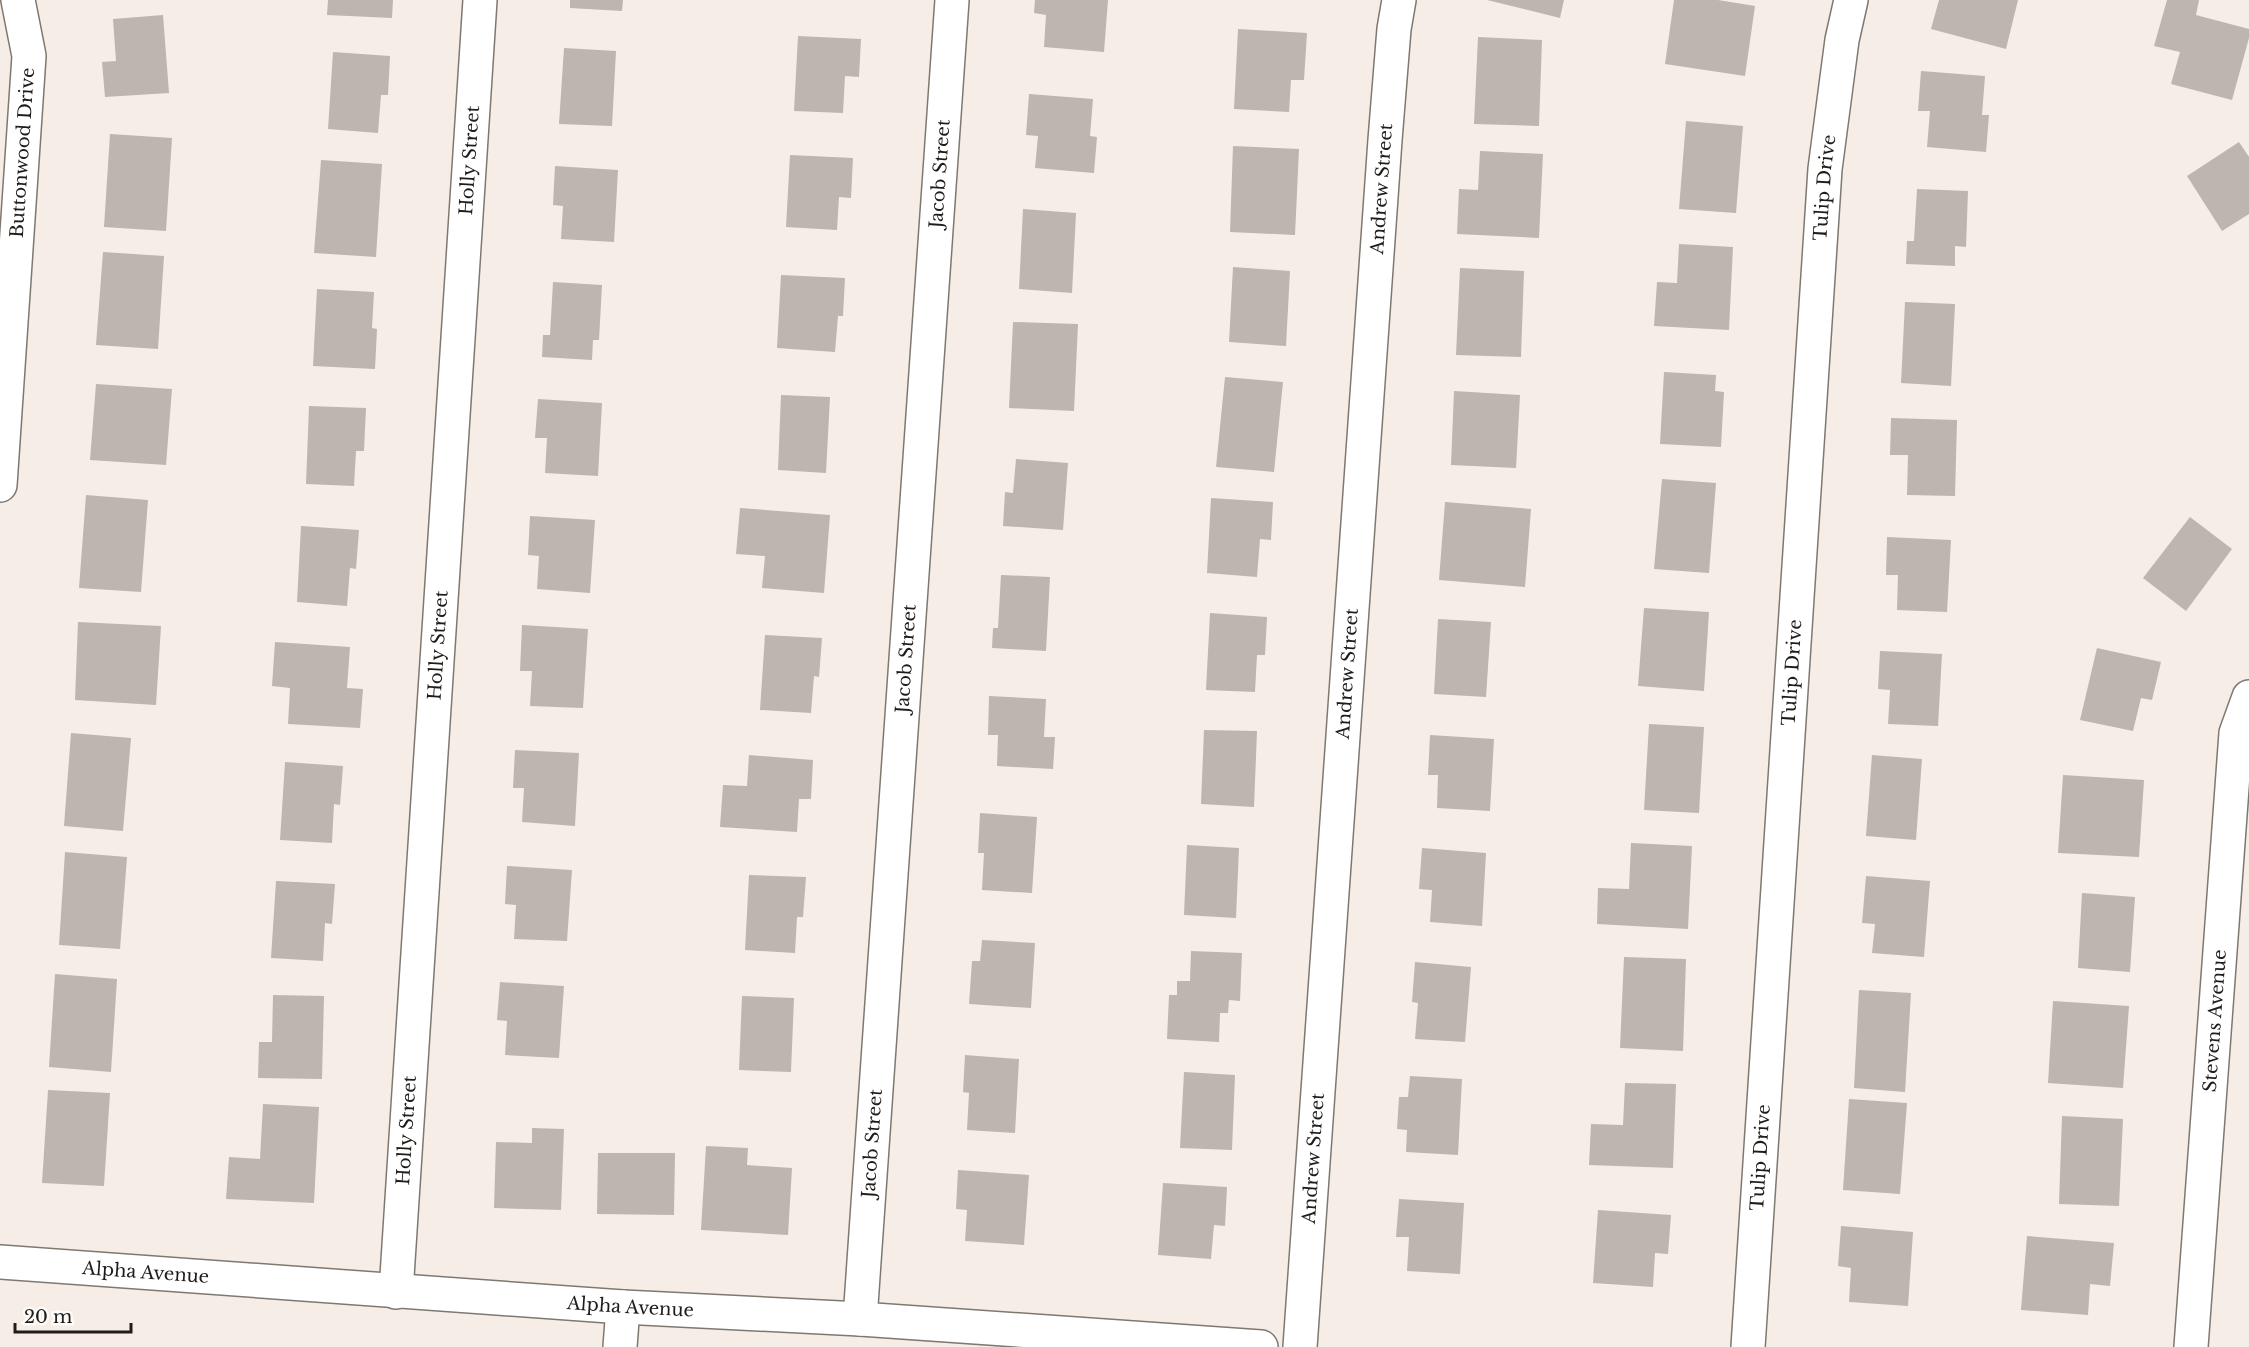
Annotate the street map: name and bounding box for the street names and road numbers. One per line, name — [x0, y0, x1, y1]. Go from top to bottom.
street label: Buttonwood Drive — [6, 67, 39, 239]
street label: Holly Street — [455, 105, 484, 216]
street label: Jacob Street — [925, 118, 955, 231]
street label: Andrew Street — [1366, 122, 1397, 256]
street label: Tulip Drive — [1809, 133, 1840, 241]
street label: Holly Street — [423, 590, 453, 701]
street label: Jacob Street — [891, 603, 921, 716]
street label: Andrew Street — [1332, 607, 1363, 741]
street label: Tulip Drive — [1778, 619, 1807, 726]
street label: Stevens Avenue — [2199, 949, 2231, 1093]
street label: Holly Street — [392, 1075, 421, 1186]
street label: Jacob Street — [857, 1088, 887, 1201]
street label: Andrew Street — [1298, 1092, 1329, 1226]
street label: Tulip Drive — [1746, 1104, 1775, 1211]
street label: Alpha Avenue — [80, 1257, 210, 1288]
street label: Alpha Avenue — [565, 1292, 694, 1322]

